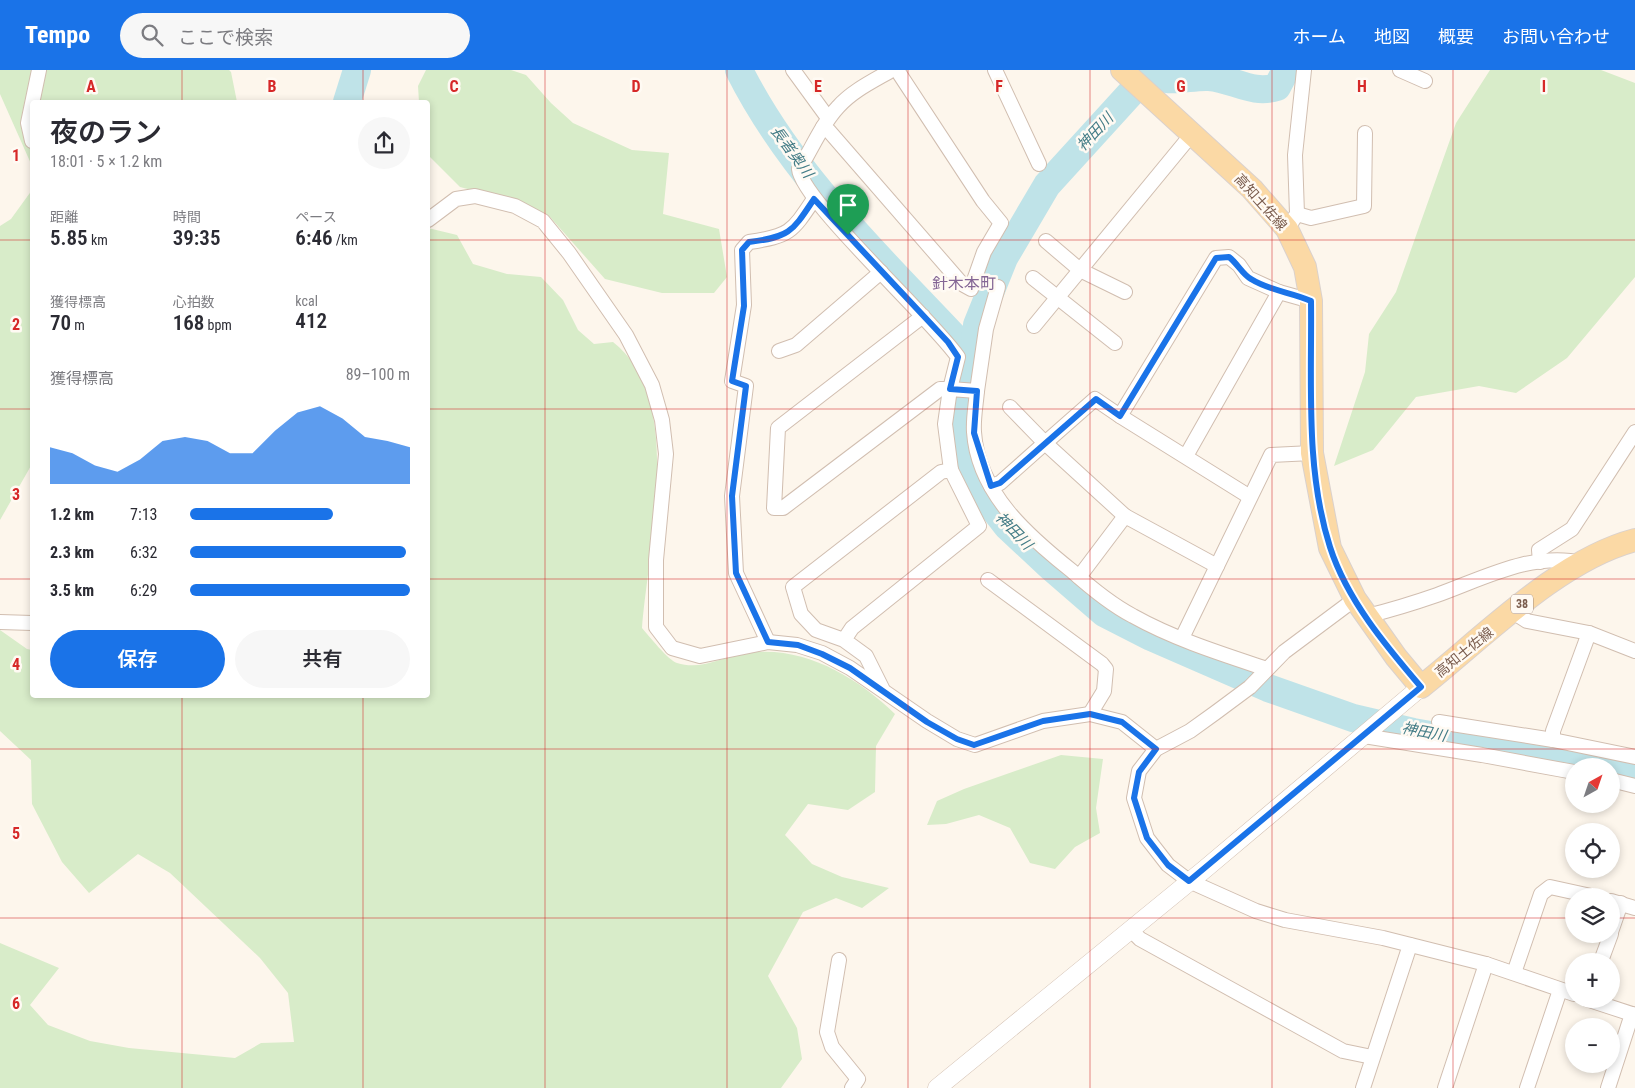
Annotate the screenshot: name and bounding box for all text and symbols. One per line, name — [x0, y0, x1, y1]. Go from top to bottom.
search box — [120, 13, 470, 58]
text: Tempo — [25, 21, 90, 49]
icon: search — [138, 21, 166, 49]
text: ここで検索 — [178, 26, 273, 49]
text: ホーム — [1293, 26, 1346, 47]
text: 地図 — [1374, 26, 1410, 47]
text: 概要 — [1438, 26, 1474, 47]
text: お問い合わせ — [1502, 26, 1610, 47]
text: A — [86, 77, 96, 96]
text: B — [268, 77, 277, 96]
text: C — [449, 77, 459, 96]
text: D — [631, 77, 641, 96]
text: E — [814, 77, 822, 96]
text: F — [995, 77, 1003, 96]
text: G — [1176, 77, 1186, 96]
text: H — [1357, 77, 1367, 96]
text: I — [1542, 77, 1546, 96]
water label: 神田川 — [1073, 108, 1118, 155]
text: 夜のラン — [50, 116, 162, 149]
button: share — [358, 117, 410, 169]
water label: 長者奥川 — [767, 122, 818, 183]
text: 1 — [12, 146, 20, 165]
text: 18:01 · 5 × 1.2 km — [50, 152, 162, 171]
street label: 高知土佐線 — [1232, 171, 1290, 233]
pin — [827, 184, 869, 235]
icon: arrive — [834, 191, 862, 219]
text: 距離 — [50, 209, 78, 225]
text: 時間 — [173, 209, 201, 225]
text: ペース — [295, 209, 337, 225]
text: 5.85 — [50, 226, 88, 250]
text: 39:35 — [173, 226, 220, 250]
text: 6:46 — [295, 226, 333, 250]
text: km — [88, 232, 108, 248]
text: /km — [333, 232, 358, 248]
district label: 針木本町 — [932, 274, 996, 293]
text: kcal — [295, 293, 318, 309]
text: 獲得標高 — [50, 294, 106, 310]
text: 心拍数 — [173, 294, 215, 310]
text: 412 — [295, 309, 327, 333]
text: 70 — [50, 311, 71, 335]
text: 168 — [173, 311, 204, 335]
text: 2 — [12, 315, 20, 334]
text: m — [71, 317, 85, 333]
text: bpm — [204, 317, 232, 333]
text: 89–100 m — [346, 365, 410, 384]
text: 獲得標高 — [50, 369, 114, 388]
text: 3 — [12, 485, 20, 504]
text: 1.2 km — [50, 505, 94, 524]
text: 7:13 — [130, 505, 157, 524]
water label: 神田川 — [992, 509, 1037, 555]
text: 2.3 km — [50, 543, 94, 562]
text: 6:32 — [130, 543, 157, 562]
text: 3.5 km — [50, 581, 94, 600]
text: 6:29 — [130, 581, 157, 600]
road number: 38 — [1511, 594, 1533, 614]
street label: 高知土佐線 — [1432, 624, 1496, 680]
button: 保存 — [50, 630, 225, 688]
button: 共有 — [235, 630, 410, 688]
text: 4 — [12, 655, 20, 674]
water label: 神田川 — [1400, 719, 1450, 746]
north arrow — [1565, 758, 1620, 812]
map controls — [1565, 758, 1620, 1073]
button: locate — [1565, 823, 1620, 878]
text: 5 — [12, 824, 20, 843]
button: layers — [1565, 888, 1620, 943]
button: + — [1565, 953, 1620, 1008]
text: 6 — [12, 994, 20, 1013]
button: − — [1565, 1018, 1620, 1073]

